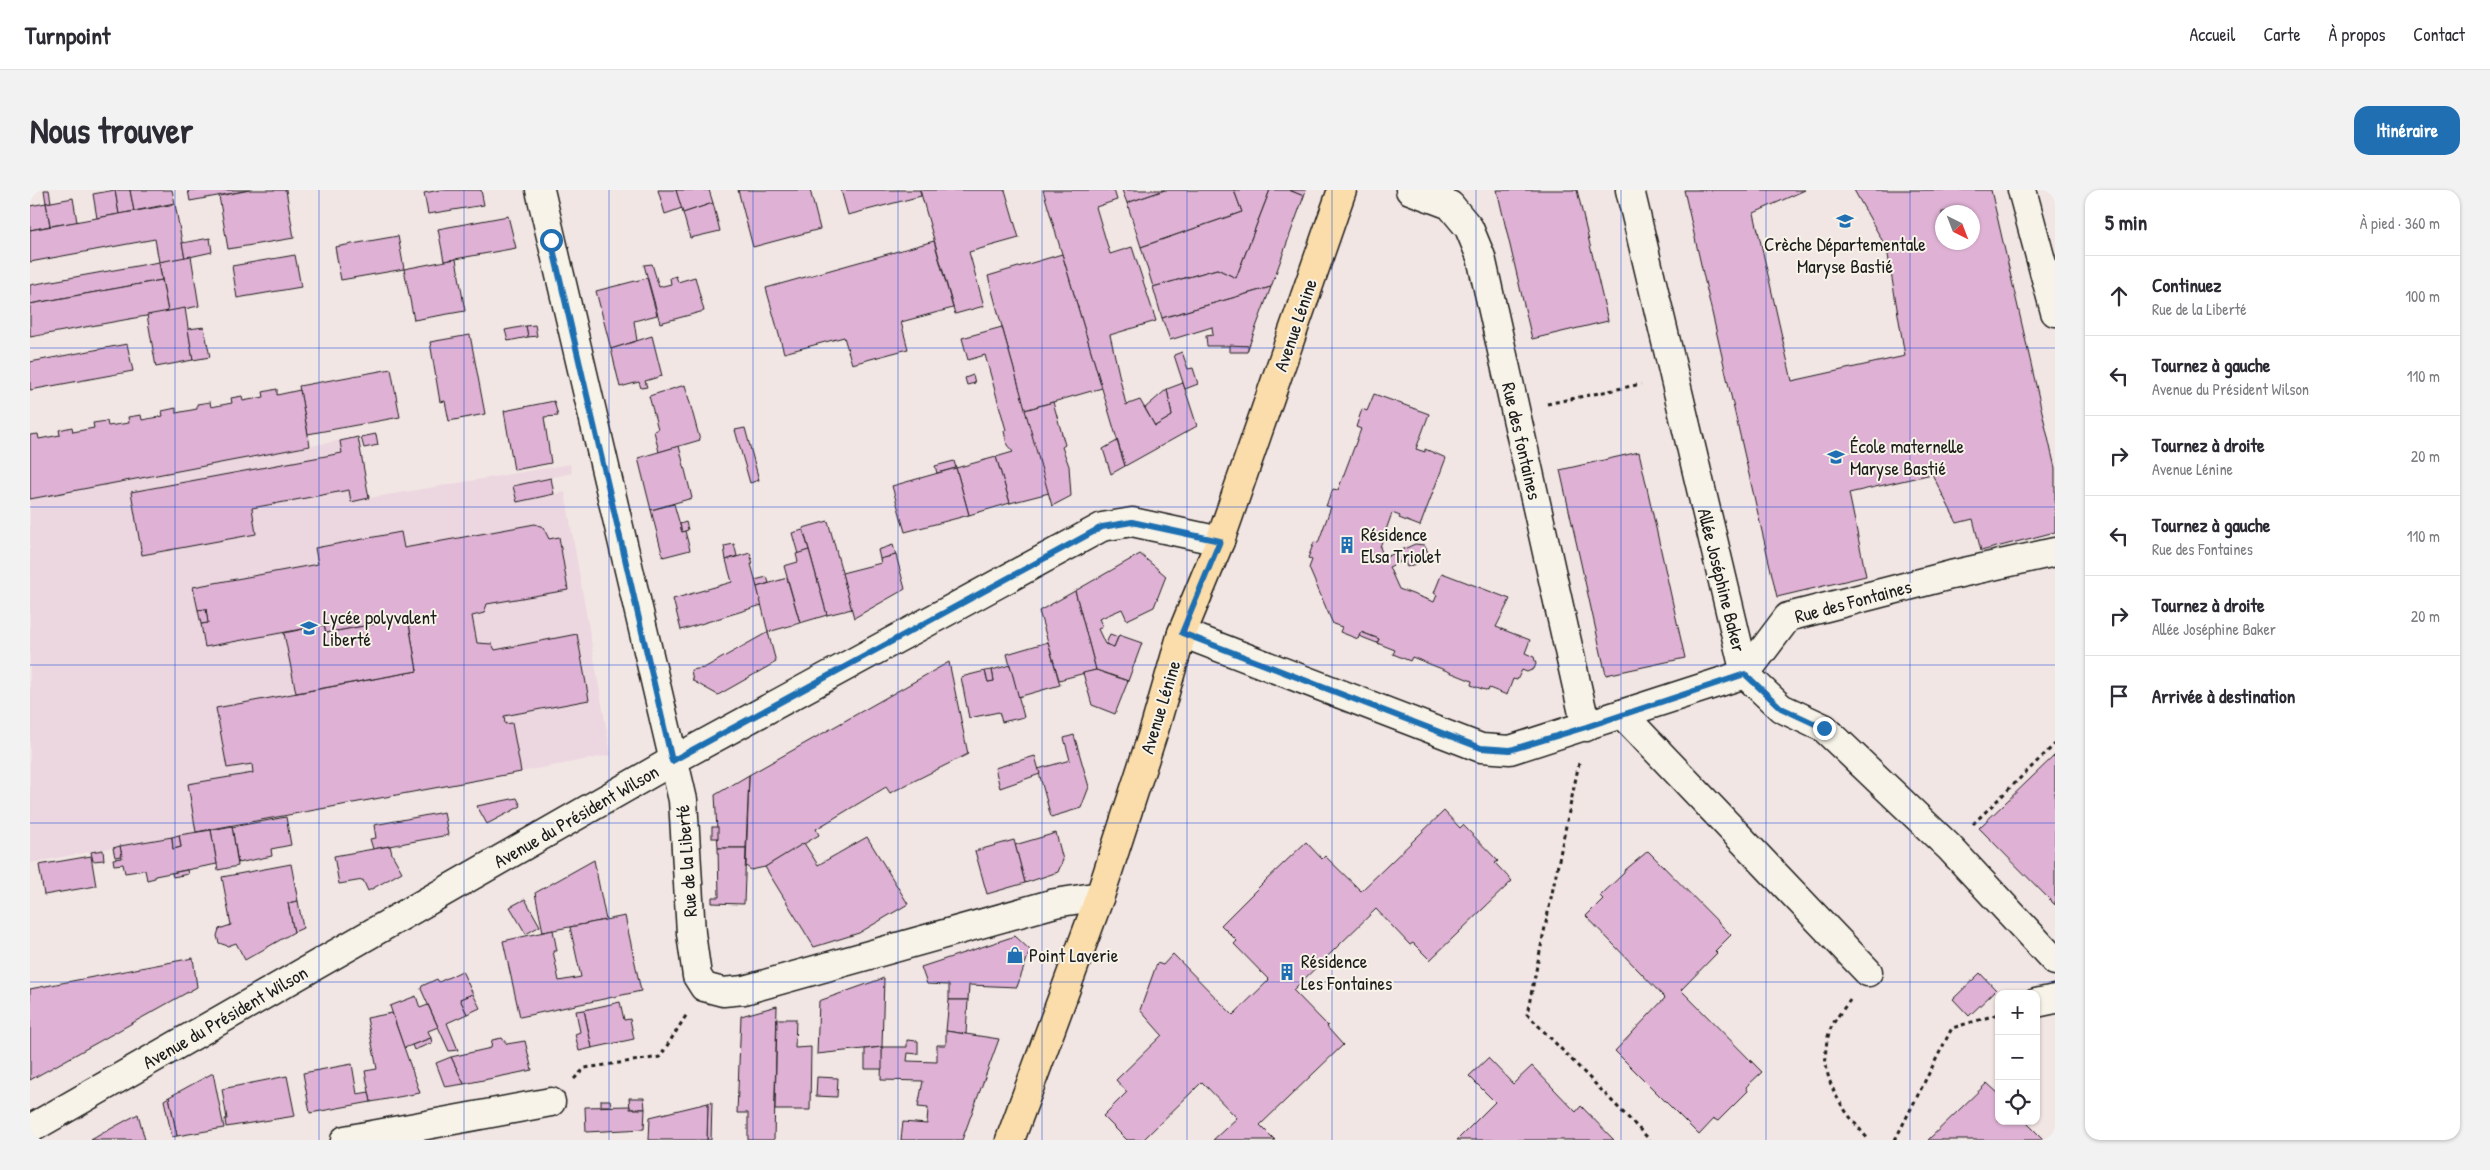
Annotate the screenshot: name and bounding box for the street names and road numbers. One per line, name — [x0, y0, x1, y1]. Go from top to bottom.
street label: Avenue Lénine — [1267, 275, 1323, 375]
street label: Rue des fontaines — [1496, 380, 1548, 502]
street label: Allée Joséphine Baker — [1692, 505, 1753, 655]
street label: Rue des Fontaines — [1792, 573, 1914, 629]
street label: Avenue Lénine — [1134, 657, 1187, 757]
street label: Avenue du Président Wilson — [489, 758, 663, 874]
street label: Rue de la Liberté — [669, 804, 703, 918]
street label: Avenue du Président Wilson — [138, 959, 312, 1075]

